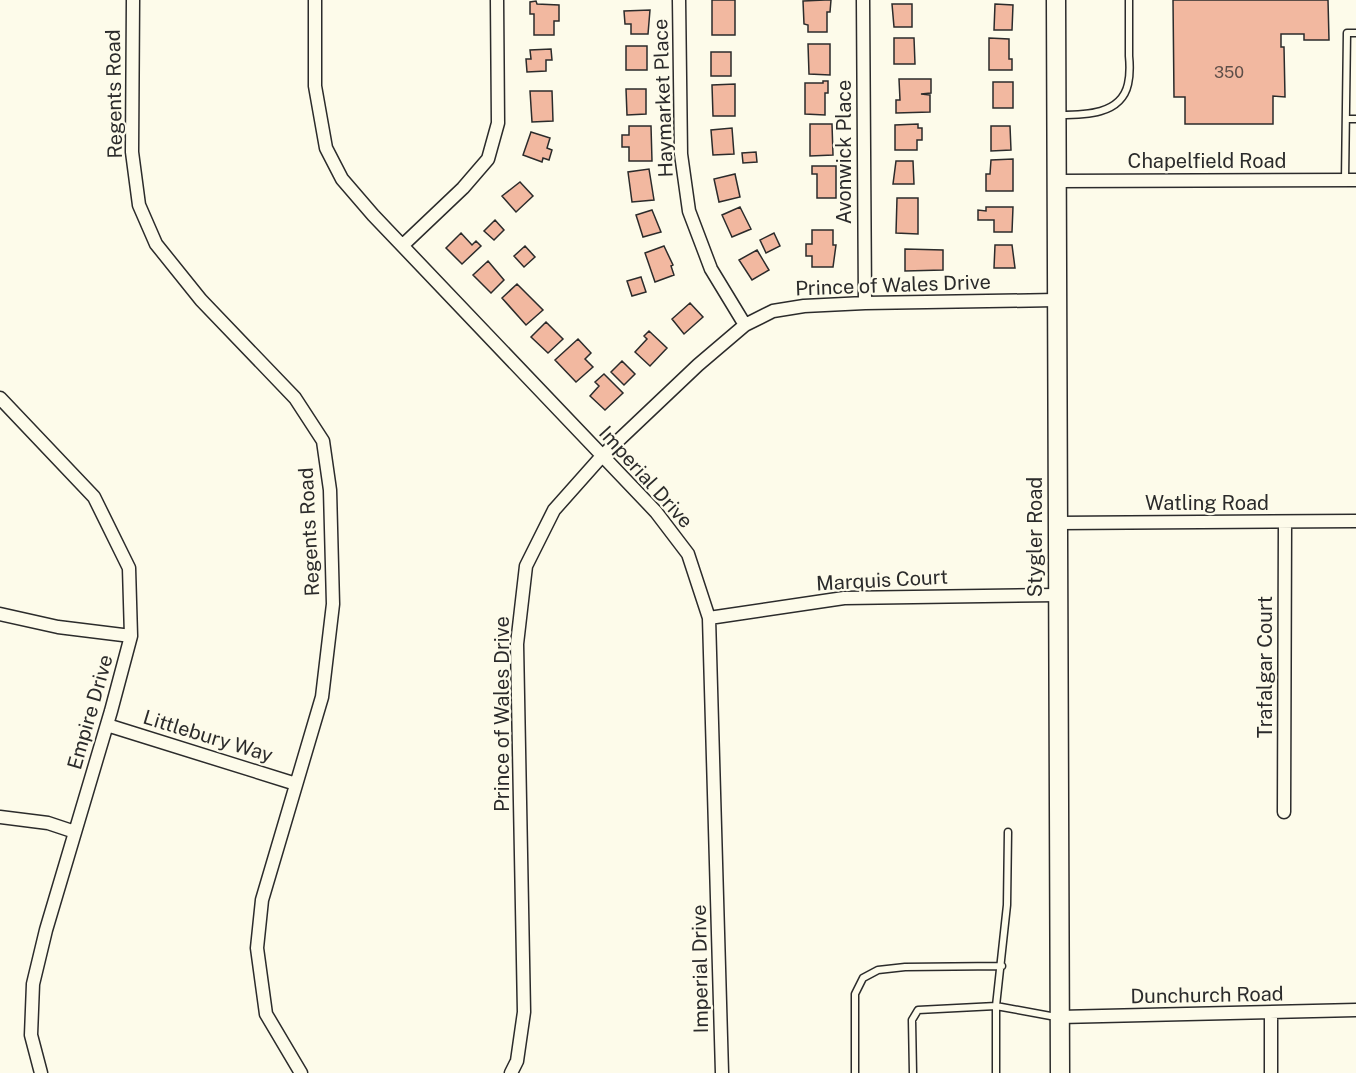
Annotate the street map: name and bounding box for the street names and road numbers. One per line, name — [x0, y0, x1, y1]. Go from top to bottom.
street label: Haymarket Place — [648, 18, 678, 178]
street label: Regents Road — [101, 29, 127, 159]
street label: Avonwick Place — [832, 80, 856, 224]
street label: Chapelfield Road — [1128, 149, 1286, 173]
street label: Prince of Wales Drive — [795, 270, 991, 300]
street label: Imperial Drive — [594, 421, 698, 533]
street label: Regents Road — [294, 467, 324, 597]
street label: Stygler Road — [1023, 477, 1047, 597]
street label: Watling Road — [1145, 491, 1269, 515]
street label: Marquis Court — [815, 565, 949, 595]
street label: Trafalgar Court — [1253, 596, 1277, 738]
street label: Prince of Wales Drive — [490, 616, 514, 812]
street label: Empire Drive — [62, 652, 118, 772]
street label: Littlebury Way — [140, 705, 276, 767]
street label: Imperial Drive — [687, 904, 713, 1034]
street label: Dunchurch Road — [1130, 982, 1284, 1008]

